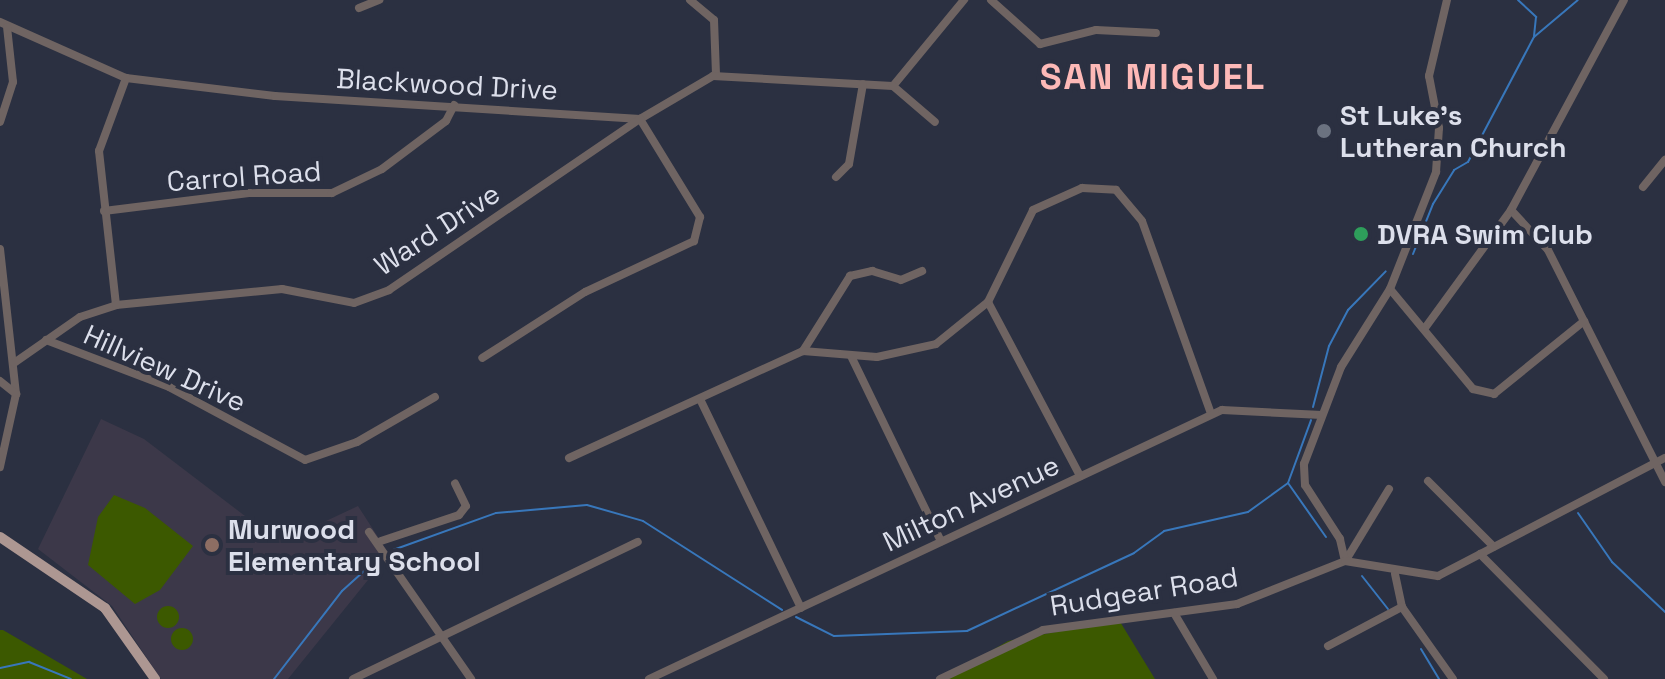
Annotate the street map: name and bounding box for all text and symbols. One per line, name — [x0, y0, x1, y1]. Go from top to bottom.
district label: SAN MIGUEL — [1040, 56, 1266, 100]
street label: Blackwood Drive — [335, 61, 559, 107]
place label: St Luke's Lutheran Church — [1340, 98, 1566, 164]
marker: St Luke's Lutheran Church — [1315, 122, 1333, 140]
street label: Carrol Road — [166, 154, 322, 198]
street label: Ward Drive — [368, 176, 506, 282]
place label: DVRA Swim Club — [1377, 217, 1593, 251]
marker: DVRA Swim Club — [1352, 225, 1370, 243]
street label: Hillview Drive — [79, 317, 251, 419]
street label: Milton Avenue — [877, 447, 1065, 559]
place label: Murwood Elementary School — [228, 512, 481, 578]
marker: Murwood Elementary School — [203, 536, 221, 554]
street label: Rudgear Road — [1048, 560, 1240, 622]

